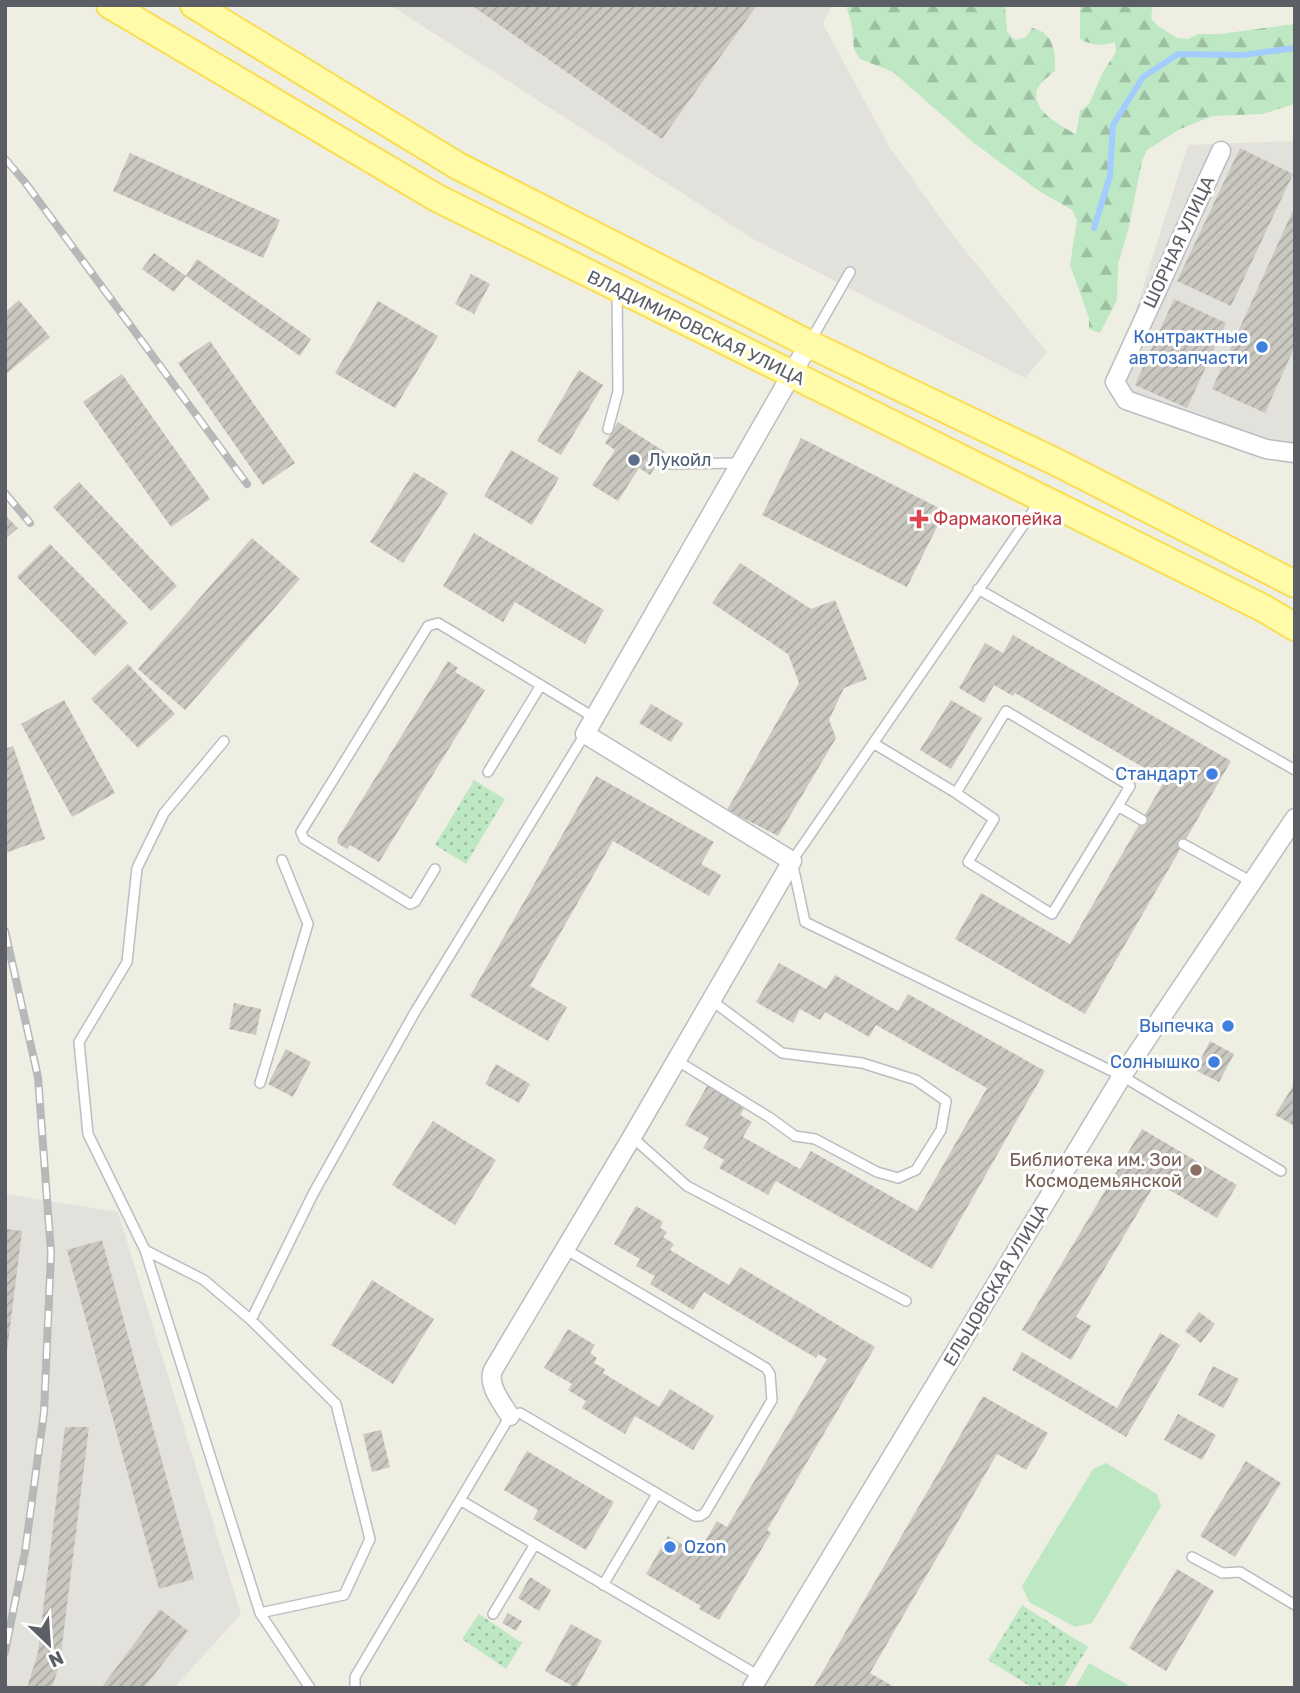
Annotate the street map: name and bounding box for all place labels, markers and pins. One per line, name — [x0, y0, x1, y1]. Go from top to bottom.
place label: Контрактные автозапчасти — [1129, 326, 1248, 369]
marker: Контрактные автозапчасти — [1254, 339, 1270, 355]
place label: Лукойл — [648, 449, 712, 471]
marker: Лукойл — [626, 452, 642, 468]
place label: Фармакопейка — [933, 508, 1062, 530]
marker: Фармакопейка — [911, 511, 927, 527]
place label: Стандарт — [1115, 763, 1198, 785]
marker: Стандарт — [1204, 766, 1220, 782]
place label: Выпечка — [1139, 1015, 1214, 1037]
marker: Выпечка — [1220, 1018, 1236, 1034]
place label: Солнышко — [1110, 1051, 1200, 1073]
marker: Солнышко — [1206, 1054, 1222, 1070]
place label: Библиотека им. Зои Космодемьянской — [1009, 1149, 1182, 1192]
marker: Библиотека им. Зои Космодемьянской — [1188, 1162, 1204, 1178]
place label: Ozon — [684, 1536, 726, 1558]
marker: Ozon — [662, 1539, 678, 1555]

